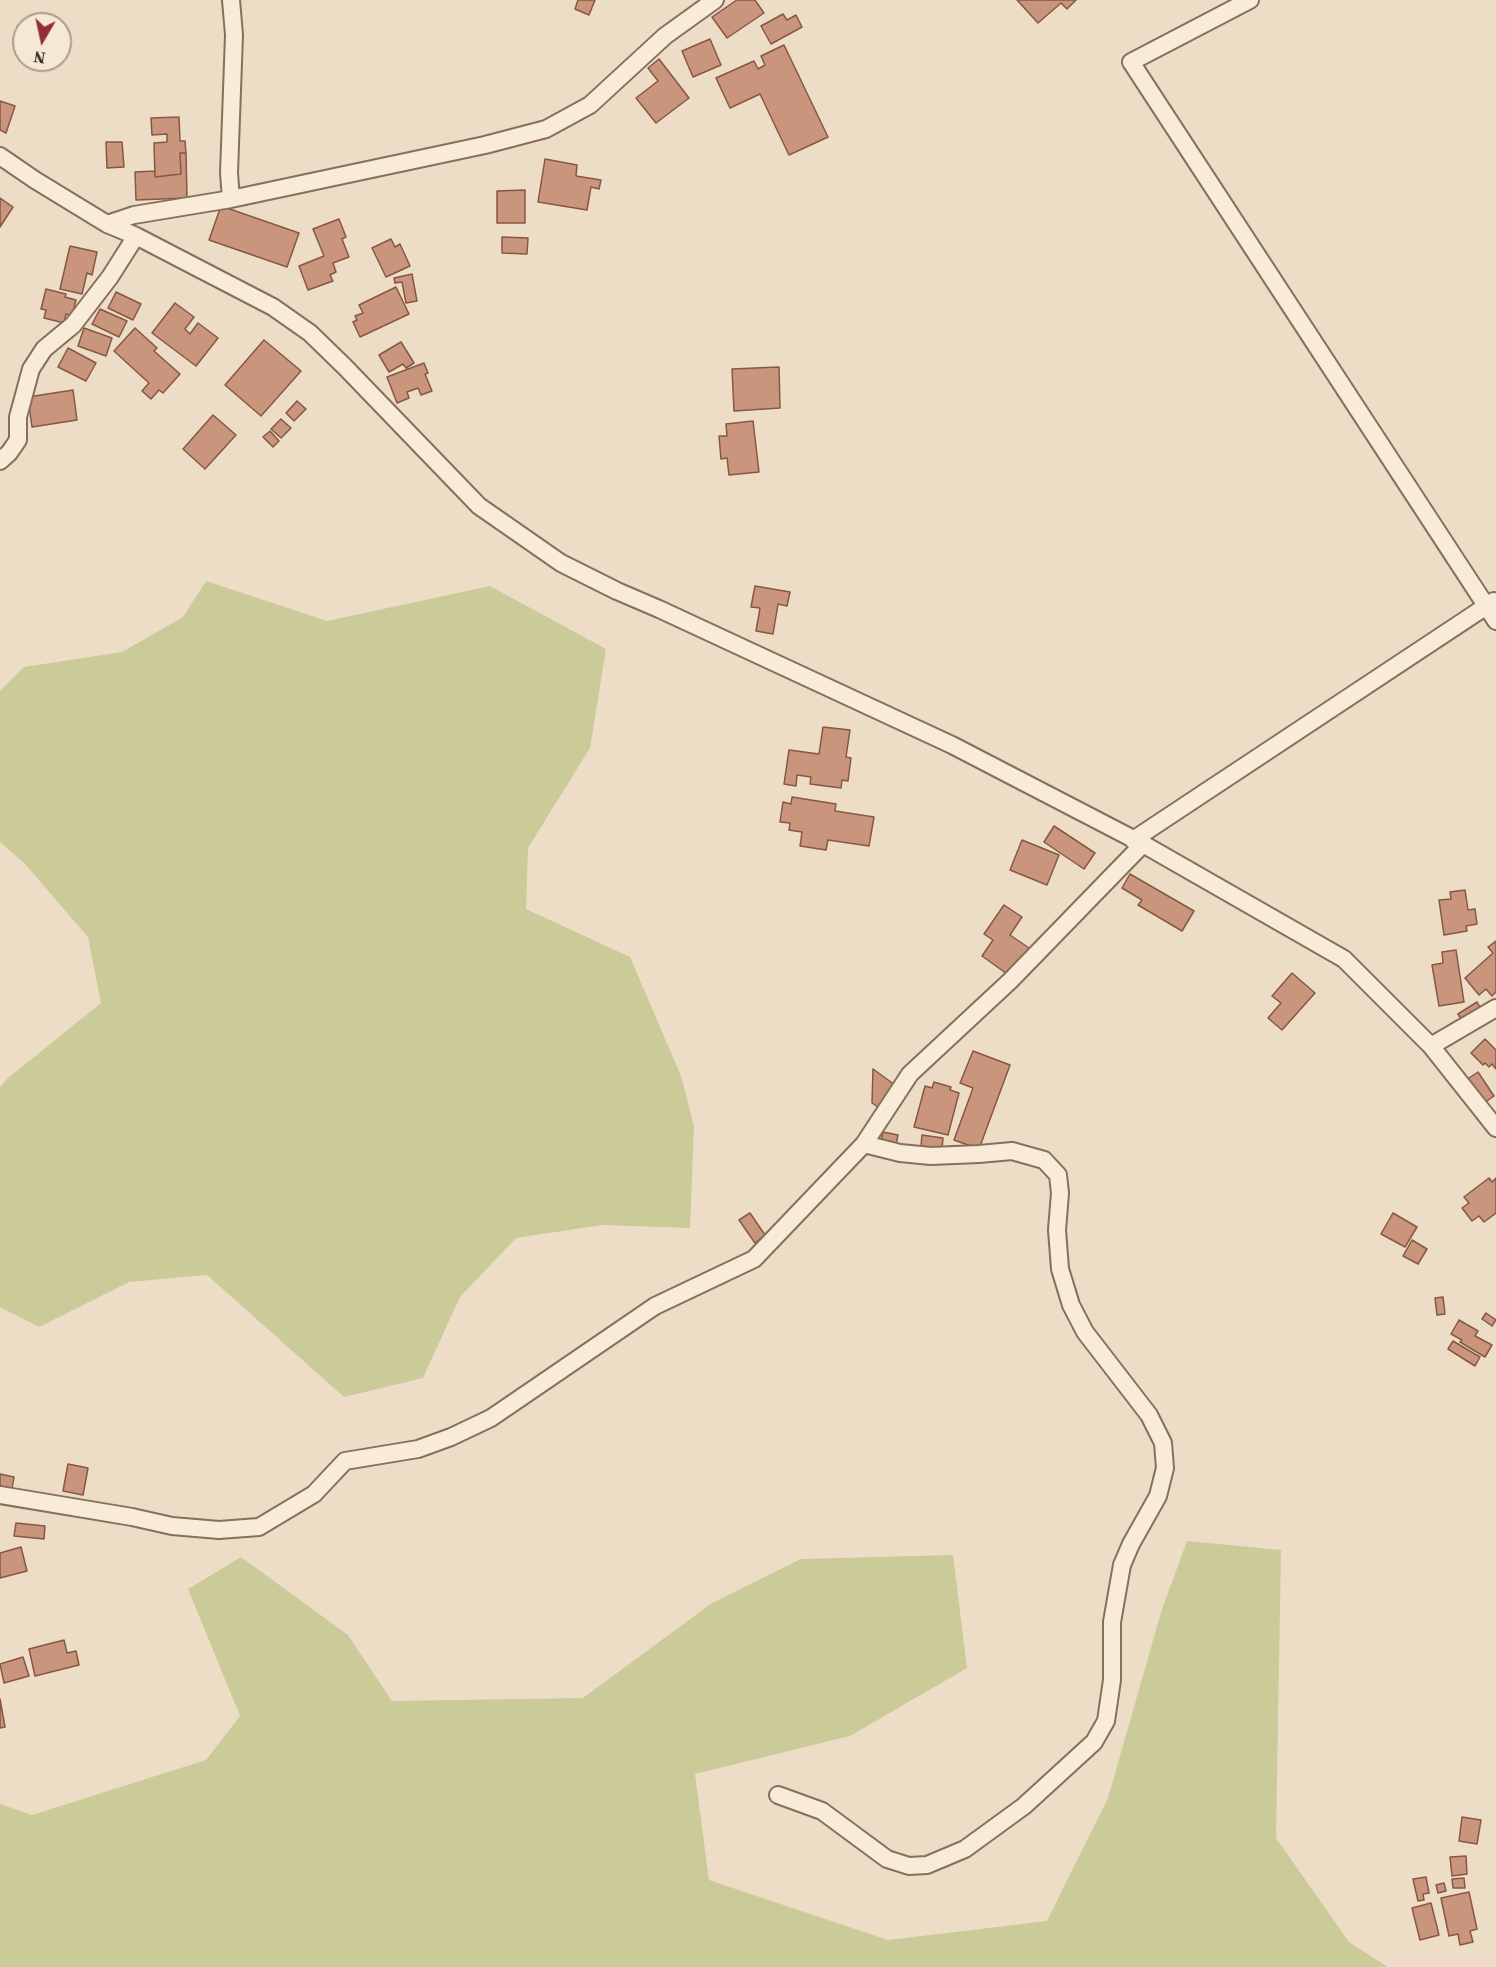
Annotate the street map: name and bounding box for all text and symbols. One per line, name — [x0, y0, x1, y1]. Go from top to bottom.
north arrow — [12, 12, 72, 72]
text: N — [32, 46, 47, 70]

